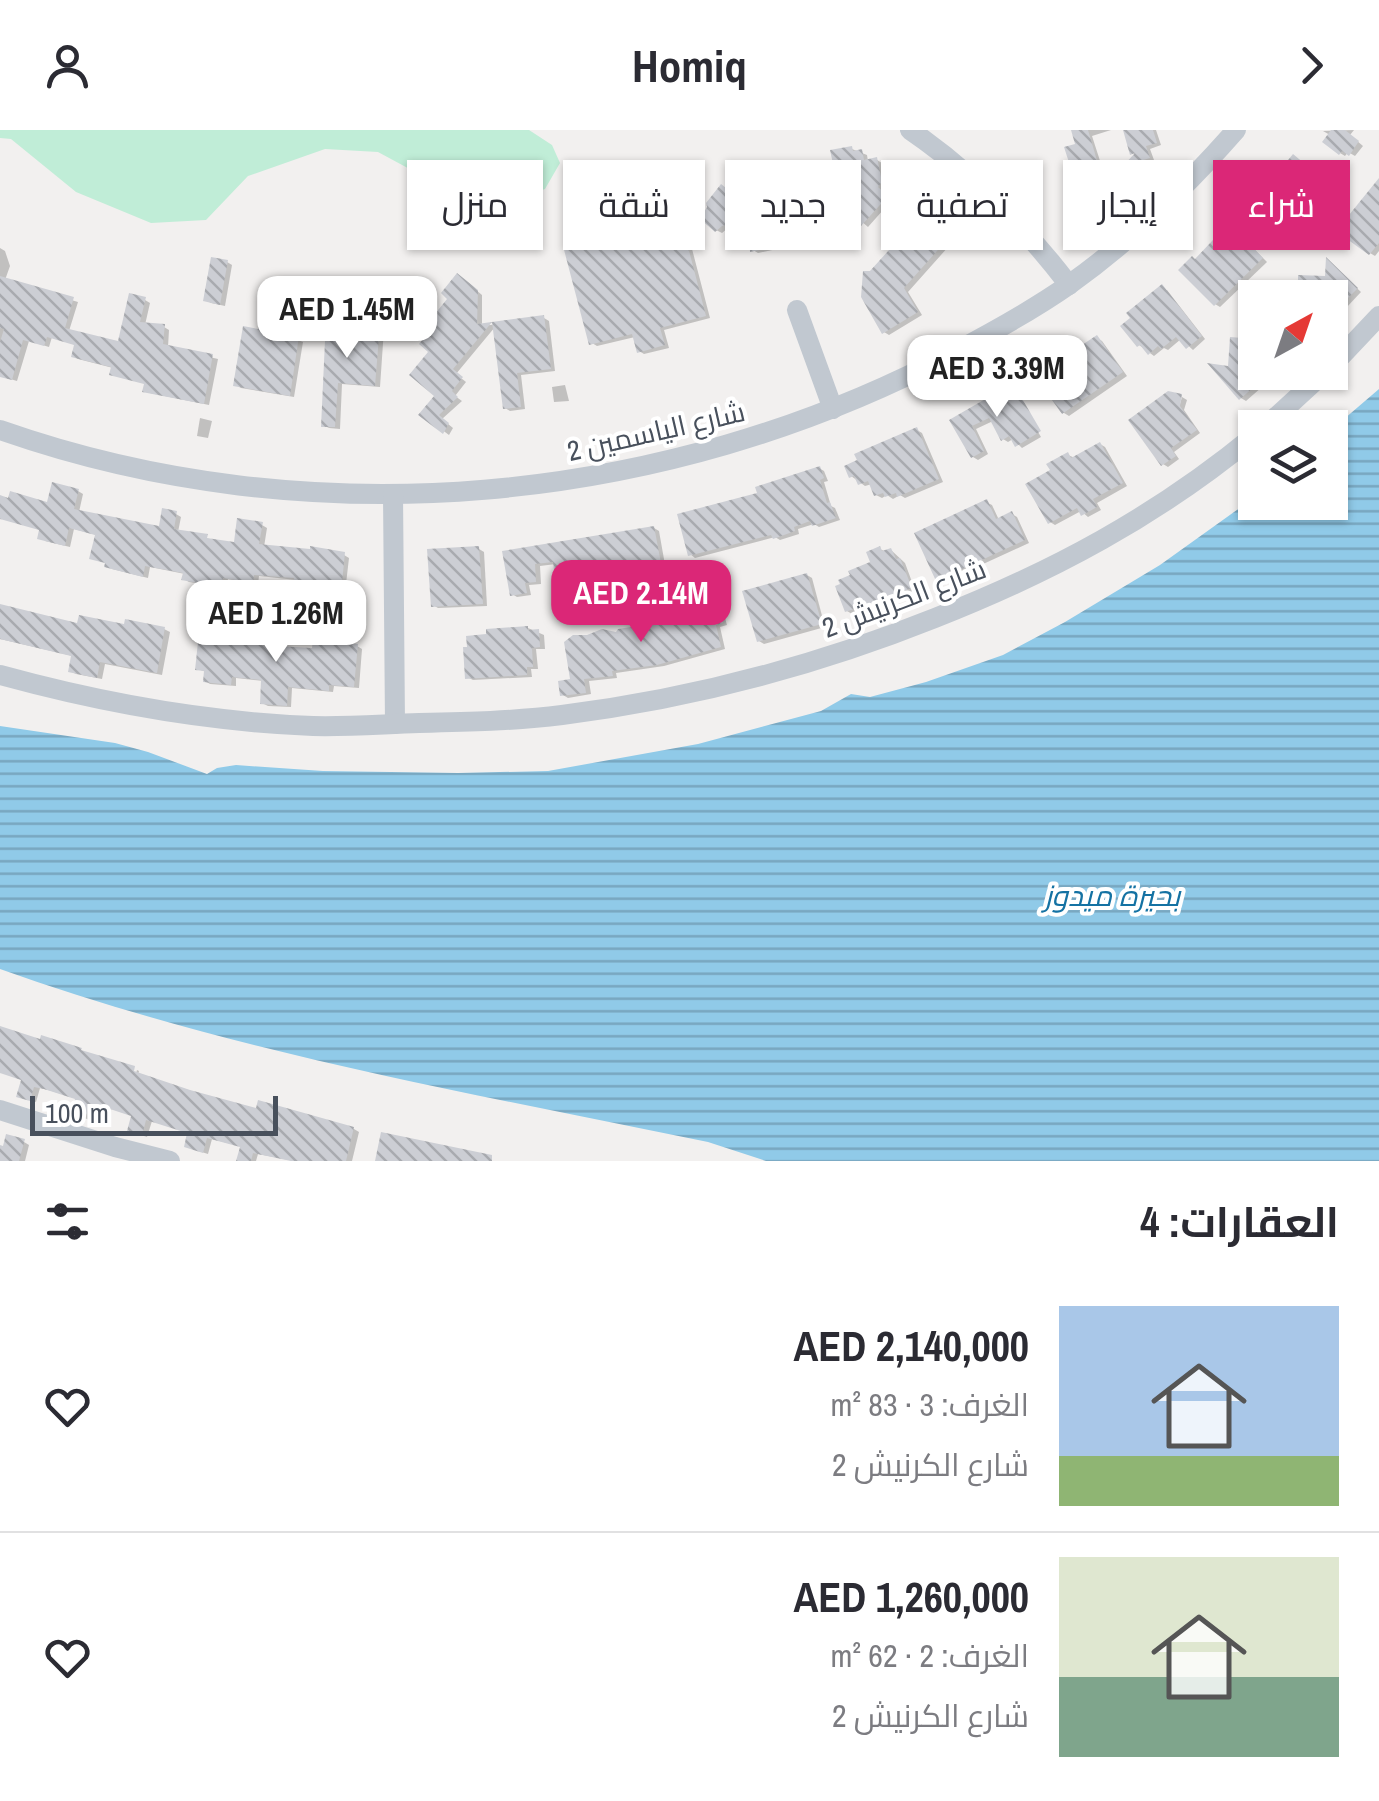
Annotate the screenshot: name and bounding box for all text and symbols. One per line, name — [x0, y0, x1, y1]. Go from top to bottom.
text: Homiq — [632, 35, 747, 96]
icon: person — [40, 38, 95, 93]
icon: forward — [1284, 38, 1339, 93]
chip: منزل — [407, 160, 543, 250]
chip: شقة — [563, 160, 705, 250]
chip: جديد — [725, 160, 861, 250]
chip: تصفية — [881, 160, 1043, 250]
chip: إيجار — [1063, 160, 1193, 250]
chip: شراء — [1213, 160, 1350, 250]
pin: AED 1.45M — [233, 276, 461, 361]
north arrow — [1238, 280, 1348, 390]
map controls — [1238, 280, 1348, 520]
text: AED 1.45M — [279, 287, 415, 330]
pin: AED 3.39M — [883, 335, 1111, 420]
text: AED 3.39M — [929, 346, 1065, 389]
street label: شارع الياسمين 2 — [563, 392, 749, 470]
button: layers — [1238, 410, 1348, 520]
street label: شارع الكرنيش 2 — [817, 549, 991, 647]
pin: AED 2.14M — [527, 560, 755, 645]
text: AED 2.14M — [573, 571, 709, 614]
pin: AED 1.26M — [162, 580, 390, 665]
text: AED 1.26M — [208, 591, 344, 634]
water label: بحيرة ميدوز — [1040, 875, 1182, 915]
scale bar — [30, 1091, 278, 1136]
text: 100 m — [45, 1094, 109, 1132]
icon: filters — [40, 1194, 95, 1249]
text: العقارات: 4 — [1140, 1194, 1339, 1250]
text: AED 2,140,000 — [794, 1318, 1029, 1374]
icon: home — [1139, 1346, 1259, 1466]
icon: heart — [40, 1379, 95, 1434]
text: الغرف: 3 · 83 m² — [830, 1383, 1029, 1426]
text: شارع الكرنيش 2 — [832, 1443, 1029, 1486]
text: AED 1,260,000 — [794, 1569, 1029, 1625]
icon: home — [1139, 1597, 1259, 1717]
icon: heart — [40, 1630, 95, 1685]
text: الغرف: 2 · 62 m² — [830, 1634, 1029, 1677]
text: شارع الكرنيش 2 — [832, 1694, 1029, 1737]

